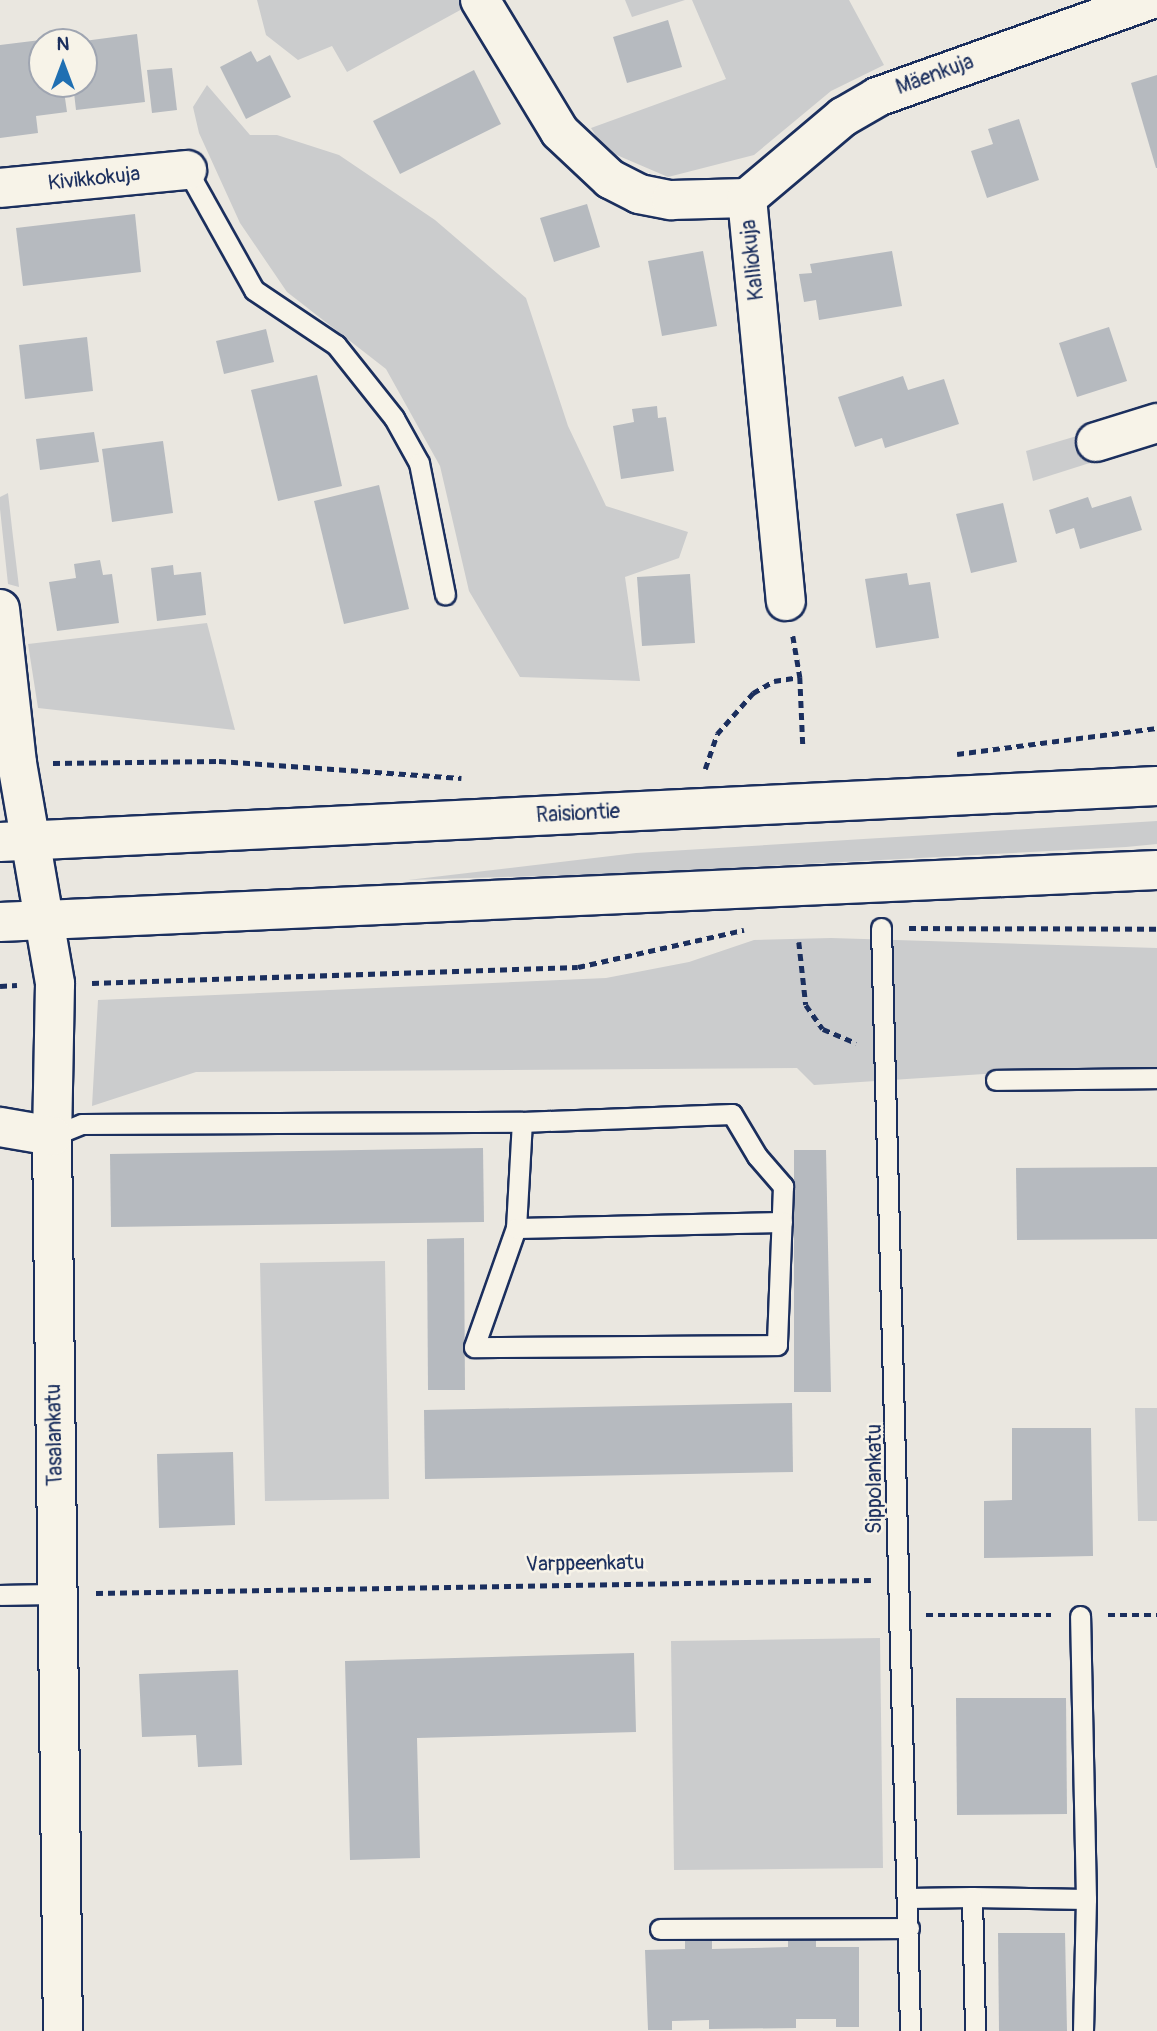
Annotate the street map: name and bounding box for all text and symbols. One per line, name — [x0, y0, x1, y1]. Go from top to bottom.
north arrow — [28, 28, 98, 98]
text: N — [57, 32, 69, 56]
street label: Mäenkuja — [893, 49, 977, 101]
street label: Kivikkokuja — [46, 162, 142, 196]
street label: Kalliokuja — [736, 218, 770, 302]
street label: Raisiontie — [535, 799, 621, 829]
street label: Tasalankatu — [42, 1384, 68, 1486]
street label: Sippolankatu — [862, 1424, 888, 1534]
street label: Varppeenkatu — [525, 1550, 645, 1578]

